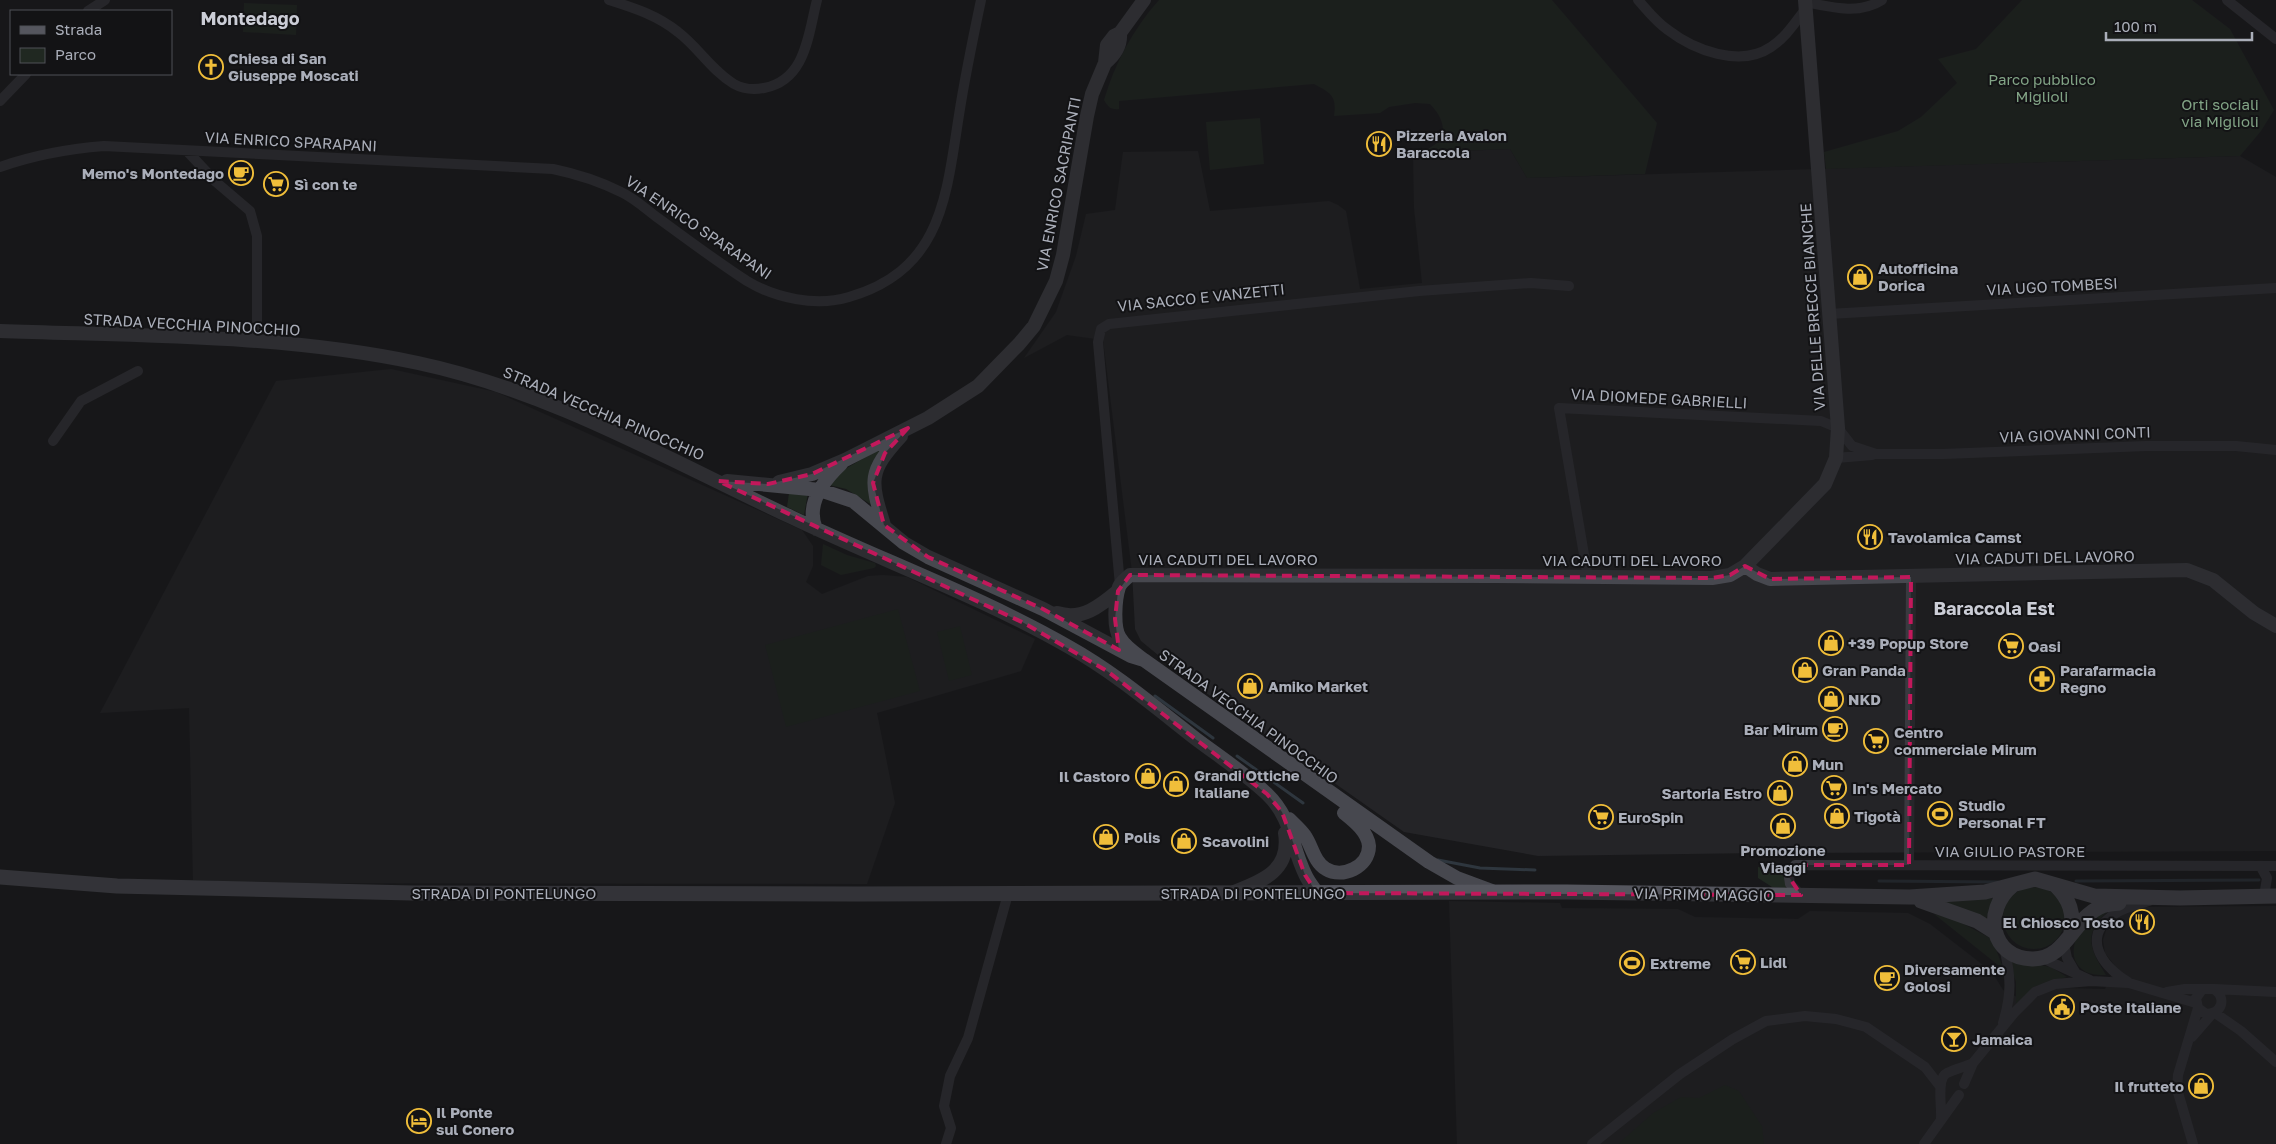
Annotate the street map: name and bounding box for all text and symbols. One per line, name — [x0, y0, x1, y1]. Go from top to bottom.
district label: Montedago — [201, 7, 300, 29]
legend — [10, 10, 172, 75]
scale bar — [2106, 10, 2252, 42]
text: 100 m — [2114, 17, 2157, 35]
text: Strada — [55, 20, 102, 38]
text: Parco — [55, 45, 96, 63]
place label: Chiesa di San Giuseppe Moscati — [228, 49, 359, 84]
church icon: Chiesa di San Giuseppe Moscati — [198, 54, 224, 80]
park label: Parco pubblico Miglioli — [1988, 70, 2096, 105]
street label: VIA ENRICO SACRIPANTI — [1032, 95, 1084, 273]
park label: Orti sociali via Miglioli — [2181, 95, 2259, 130]
place label: Pizzeria Avalon Baraccola — [1396, 126, 1507, 161]
street label: VIA ENRICO SPARAPANI — [204, 128, 378, 154]
restaurant icon: Pizzeria Avalon Baraccola — [1366, 131, 1392, 157]
cafe icon: Memo's Montedago — [228, 160, 254, 186]
place label: Memo's Montedago — [82, 164, 224, 182]
supermarket icon: Sì con te — [263, 171, 289, 197]
street label: VIA ENRICO SPARAPANI — [623, 171, 775, 283]
place label: Sì con te — [294, 175, 358, 193]
street label: VIA DELLE BRECCE BIANCHE — [1796, 203, 1828, 411]
place label: Autofficina Dorica — [1878, 259, 1958, 294]
shop icon: Autofficina Dorica — [1847, 264, 1873, 290]
street label: VIA UGO TOMBESI — [1986, 274, 2118, 298]
street label: VIA SACCO E VANZETTI — [1116, 279, 1286, 315]
street label: STRADA VECCHIA PINOCCHIO — [83, 309, 301, 339]
street label: STRADA VECCHIA PINOCCHIO — [501, 362, 707, 464]
street label: VIA DIOMEDE GABRIELLI — [1570, 384, 1748, 412]
street label: VIA GIOVANNI CONTI — [1999, 422, 2151, 446]
restaurant icon: Tavolamica Camst — [1857, 524, 1883, 550]
place label: Tavolamica Camst — [1888, 528, 2022, 546]
street label: VIA CADUTI DEL LAVORO — [1955, 546, 2135, 568]
street label: VIA CADUTI DEL LAVORO — [1138, 550, 1318, 568]
street label: VIA CADUTI DEL LAVORO — [1542, 551, 1722, 569]
district label: Baraccola Est — [1933, 597, 2055, 619]
shop icon: +39 Popup Store — [1818, 630, 1844, 656]
supermarket icon: Oasi — [1998, 633, 2024, 659]
place label: +39 Popup Store — [1848, 634, 1969, 652]
place label: Oasi — [2028, 637, 2061, 655]
street label: STRADA VECCHIA PINOCCHIO — [1156, 645, 1342, 787]
shop icon: Gran Panda — [1792, 657, 1818, 683]
place label: Gran Panda — [1822, 661, 1906, 679]
place label: Parafarmacia Regno — [2060, 661, 2156, 696]
pharmacy icon: Parafarmacia Regno — [2029, 666, 2055, 692]
shop icon: Amiko Market — [1237, 673, 1263, 699]
place label: Amiko Market — [1268, 677, 1368, 695]
shop icon: NKD — [1818, 686, 1844, 712]
place label: NKD — [1848, 690, 1881, 708]
cafe icon: Bar Mirum — [1822, 716, 1848, 742]
place label: Bar Mirum — [1744, 720, 1818, 738]
place label: Centro commerciale Mirum — [1894, 723, 2037, 758]
supermarket icon: Centro commerciale Mirum — [1863, 728, 1889, 754]
shop icon: Mun — [1782, 751, 1808, 777]
place label: Mun — [1812, 755, 1843, 773]
shop icon: Il Castoro — [1135, 763, 1161, 789]
place label: Grandi Ottiche Italiane — [1194, 766, 1300, 801]
place label: Il Castoro — [1059, 767, 1130, 785]
shop icon: Grandi Ottiche Italiane — [1163, 771, 1189, 797]
supermarket icon: In's Mercato — [1821, 775, 1847, 801]
place label: In's Mercato — [1852, 779, 1942, 797]
shop icon: Sartoria Estro — [1767, 780, 1793, 806]
place label: Sartoria Estro — [1661, 784, 1762, 802]
place label: Studio Personal FT — [1958, 796, 2046, 831]
sports icon: Studio Personal FT — [1927, 801, 1953, 827]
shop icon: Tigotà — [1824, 803, 1850, 829]
supermarket icon: EuroSpin — [1588, 804, 1614, 830]
place label: Tigotà — [1854, 807, 1901, 825]
place label: EuroSpin — [1618, 808, 1683, 826]
shop icon: Promozione Viaggi — [1770, 813, 1796, 839]
shop icon: Polis — [1093, 824, 1119, 850]
place label: Polis — [1124, 828, 1160, 846]
shop icon: Scavolini — [1171, 828, 1197, 854]
place label: Scavolini — [1202, 832, 1269, 850]
place label: Promozione Viaggi — [1740, 841, 1826, 876]
street label: VIA GIULIO PASTORE — [1935, 842, 2085, 860]
street label: STRADA DI PONTELUNGO — [412, 884, 596, 902]
street label: STRADA DI PONTELUNGO — [1161, 884, 1345, 902]
street label: VIA PRIMO MAGGIO — [1634, 884, 1774, 904]
restaurant icon: El Chiosco Tosto — [2129, 909, 2155, 935]
place label: El Chiosco Tosto — [2002, 913, 2124, 931]
supermarket icon: Lidl — [1730, 949, 1756, 975]
sports icon: Extreme — [1619, 950, 1645, 976]
place label: Lidl — [1760, 953, 1787, 971]
place label: Extreme — [1650, 954, 1711, 972]
place label: Diversamente Golosi — [1904, 960, 2005, 995]
cafe icon: Diversamente Golosi — [1874, 965, 1900, 991]
public building icon: Poste Italiane — [2049, 994, 2075, 1020]
place label: Poste Italiane — [2080, 998, 2182, 1016]
bar icon: Jamaica — [1941, 1026, 1967, 1052]
place label: Jamaica — [1972, 1030, 2033, 1048]
shop icon: Il frutteto — [2188, 1073, 2214, 1099]
place label: Il frutteto — [2114, 1077, 2184, 1095]
place label: Il Ponte sul Conero — [436, 1103, 514, 1138]
hotel icon: Il Ponte sul Conero — [406, 1108, 432, 1134]

